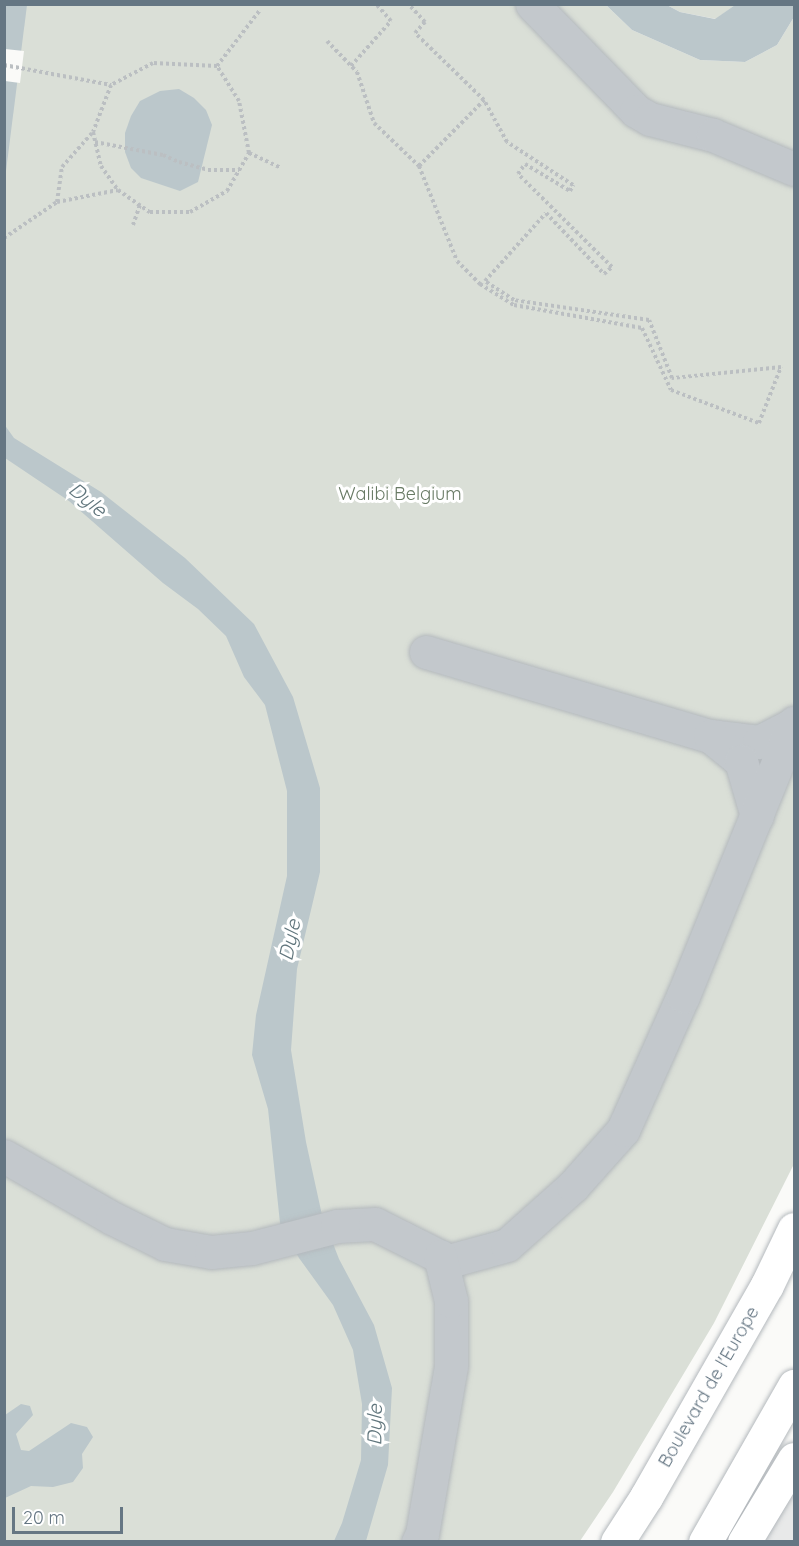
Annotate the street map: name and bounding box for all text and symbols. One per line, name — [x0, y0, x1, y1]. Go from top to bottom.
water label: Dyle — [64, 477, 112, 521]
park label: Walibi Belgium — [338, 483, 462, 505]
water label: Dyle — [273, 917, 305, 963]
street label: Boulevard de l'Europe — [654, 1303, 764, 1471]
water label: Dyle — [362, 1404, 386, 1446]
scale bar — [15, 1495, 126, 1533]
text: 20 m — [23, 1506, 65, 1529]

